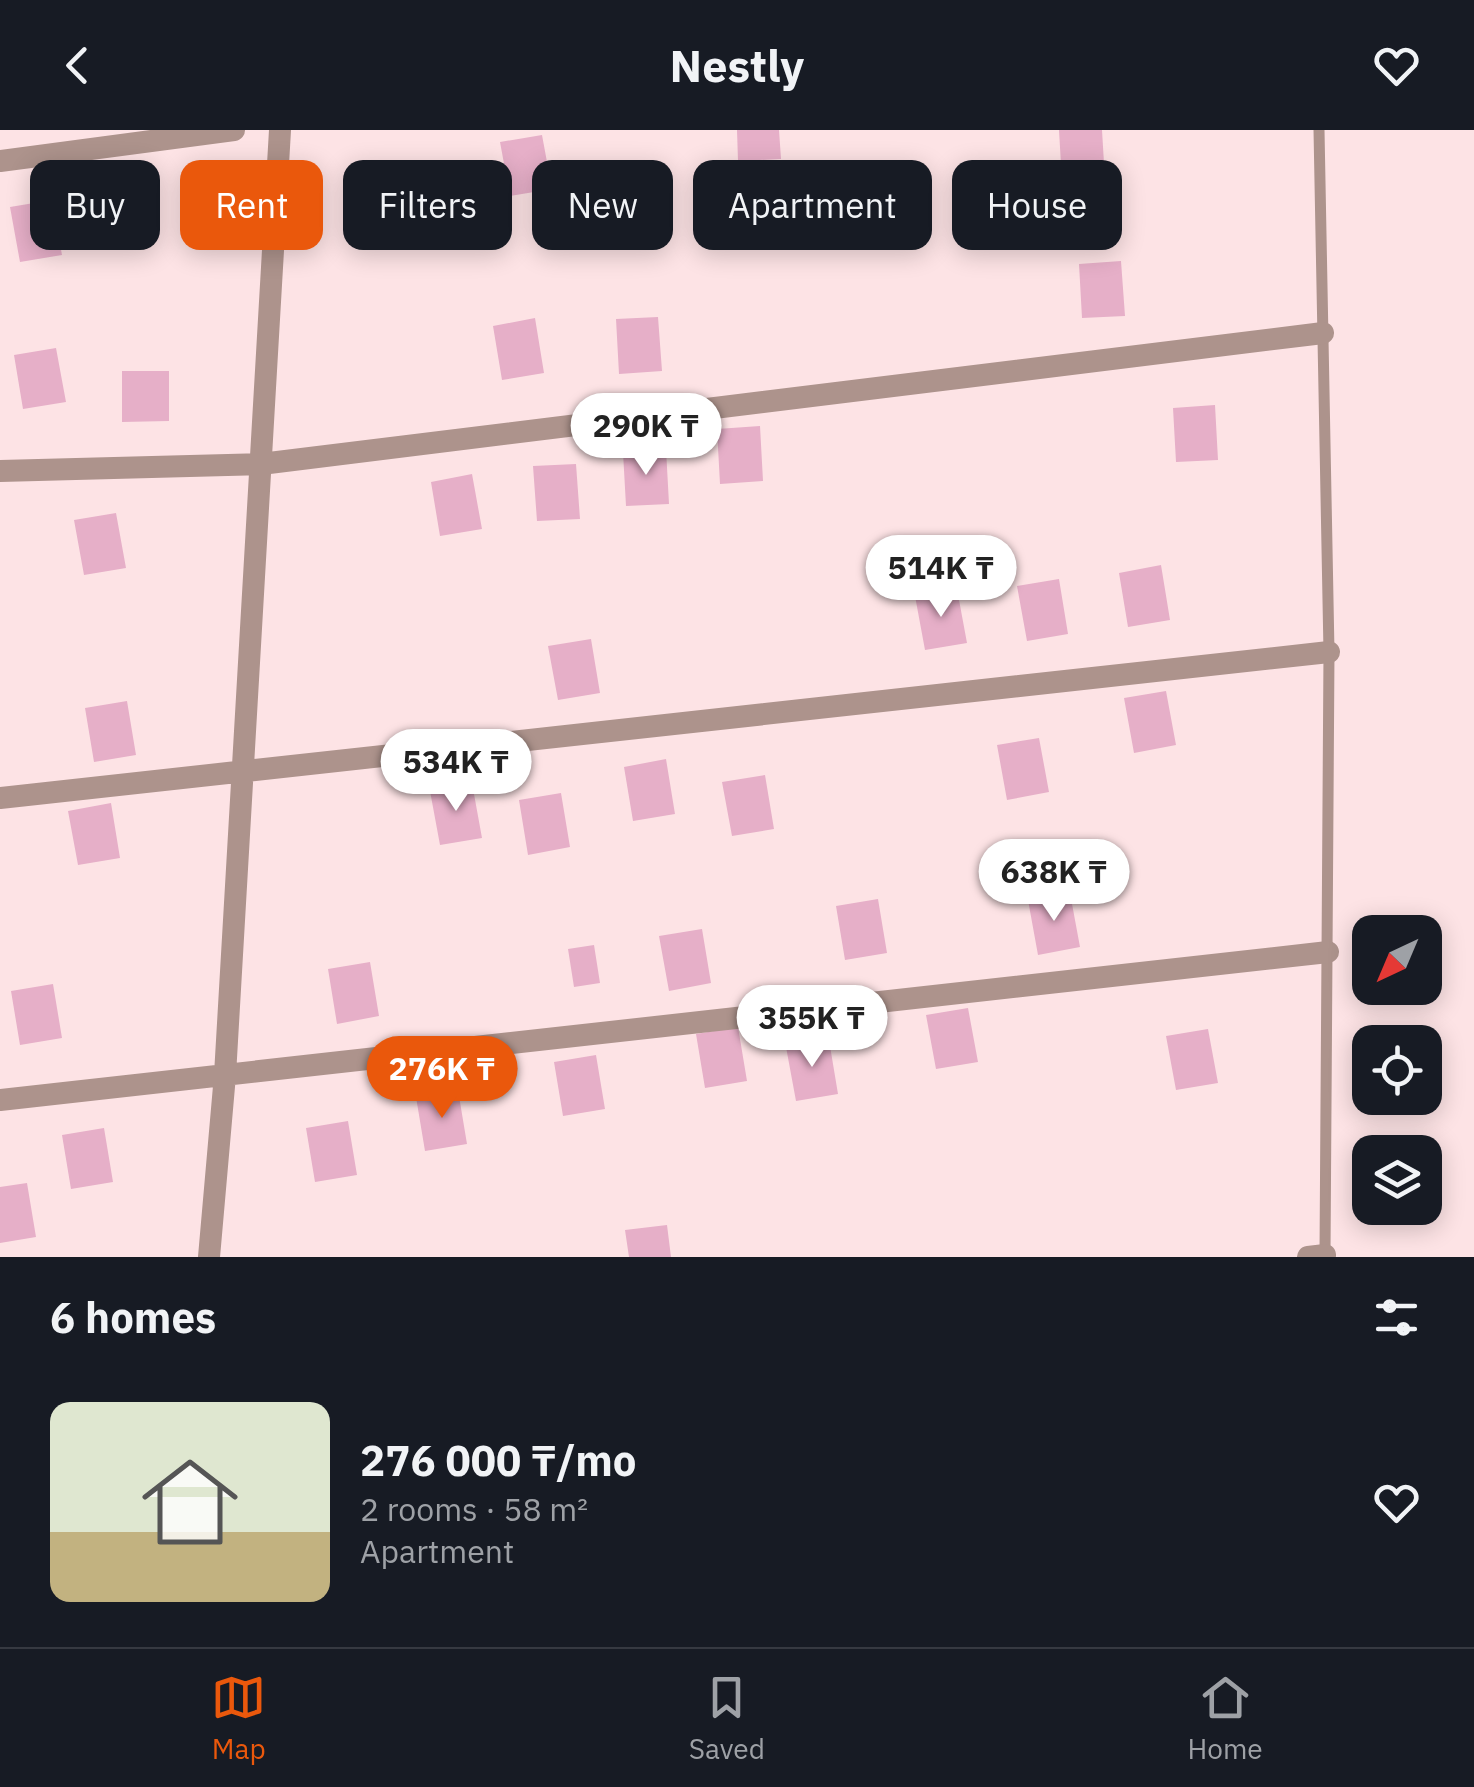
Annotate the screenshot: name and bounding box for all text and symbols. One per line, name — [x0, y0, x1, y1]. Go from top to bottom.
text: Nestly — [670, 36, 804, 94]
icon: back — [50, 38, 105, 93]
icon: heart — [1369, 38, 1424, 93]
chip: Buy — [30, 160, 160, 250]
chip: Rent — [180, 160, 323, 250]
chip: Filters — [343, 160, 512, 250]
chip: New — [532, 160, 673, 250]
chip: Apartment — [693, 160, 932, 250]
chip: House — [952, 160, 1122, 250]
pin: 290K ₸ — [565, 393, 727, 478]
text: 290K ₸ — [593, 404, 699, 446]
pin: 514K ₸ — [860, 535, 1022, 620]
text: 514K ₸ — [888, 546, 994, 588]
pin: 534K ₸ — [375, 729, 537, 814]
text: 534K ₸ — [403, 740, 509, 782]
pin: 638K ₸ — [973, 839, 1135, 924]
text: 638K ₸ — [1001, 850, 1107, 892]
north arrow — [1352, 915, 1442, 1005]
map controls — [1352, 915, 1442, 1225]
pin: 355K ₸ — [731, 985, 893, 1070]
text: 355K ₸ — [759, 996, 865, 1038]
button: locate — [1352, 1025, 1442, 1115]
pin: 276K ₸ — [361, 1036, 523, 1121]
text: 276K ₸ — [389, 1047, 495, 1089]
button: layers — [1352, 1135, 1442, 1225]
text: 6 homes — [50, 1290, 216, 1345]
icon: filters — [1369, 1290, 1424, 1345]
text: 276 000 ₸/mo — [360, 1433, 637, 1488]
icon: home — [130, 1442, 250, 1562]
icon: heart — [1369, 1475, 1424, 1530]
text: 2 rooms · 58 m² — [360, 1488, 588, 1530]
text: Apartment — [360, 1530, 514, 1572]
tab: Map — [211, 1670, 266, 1767]
tab: Saved — [689, 1670, 765, 1767]
tab: Home — [1187, 1670, 1263, 1767]

